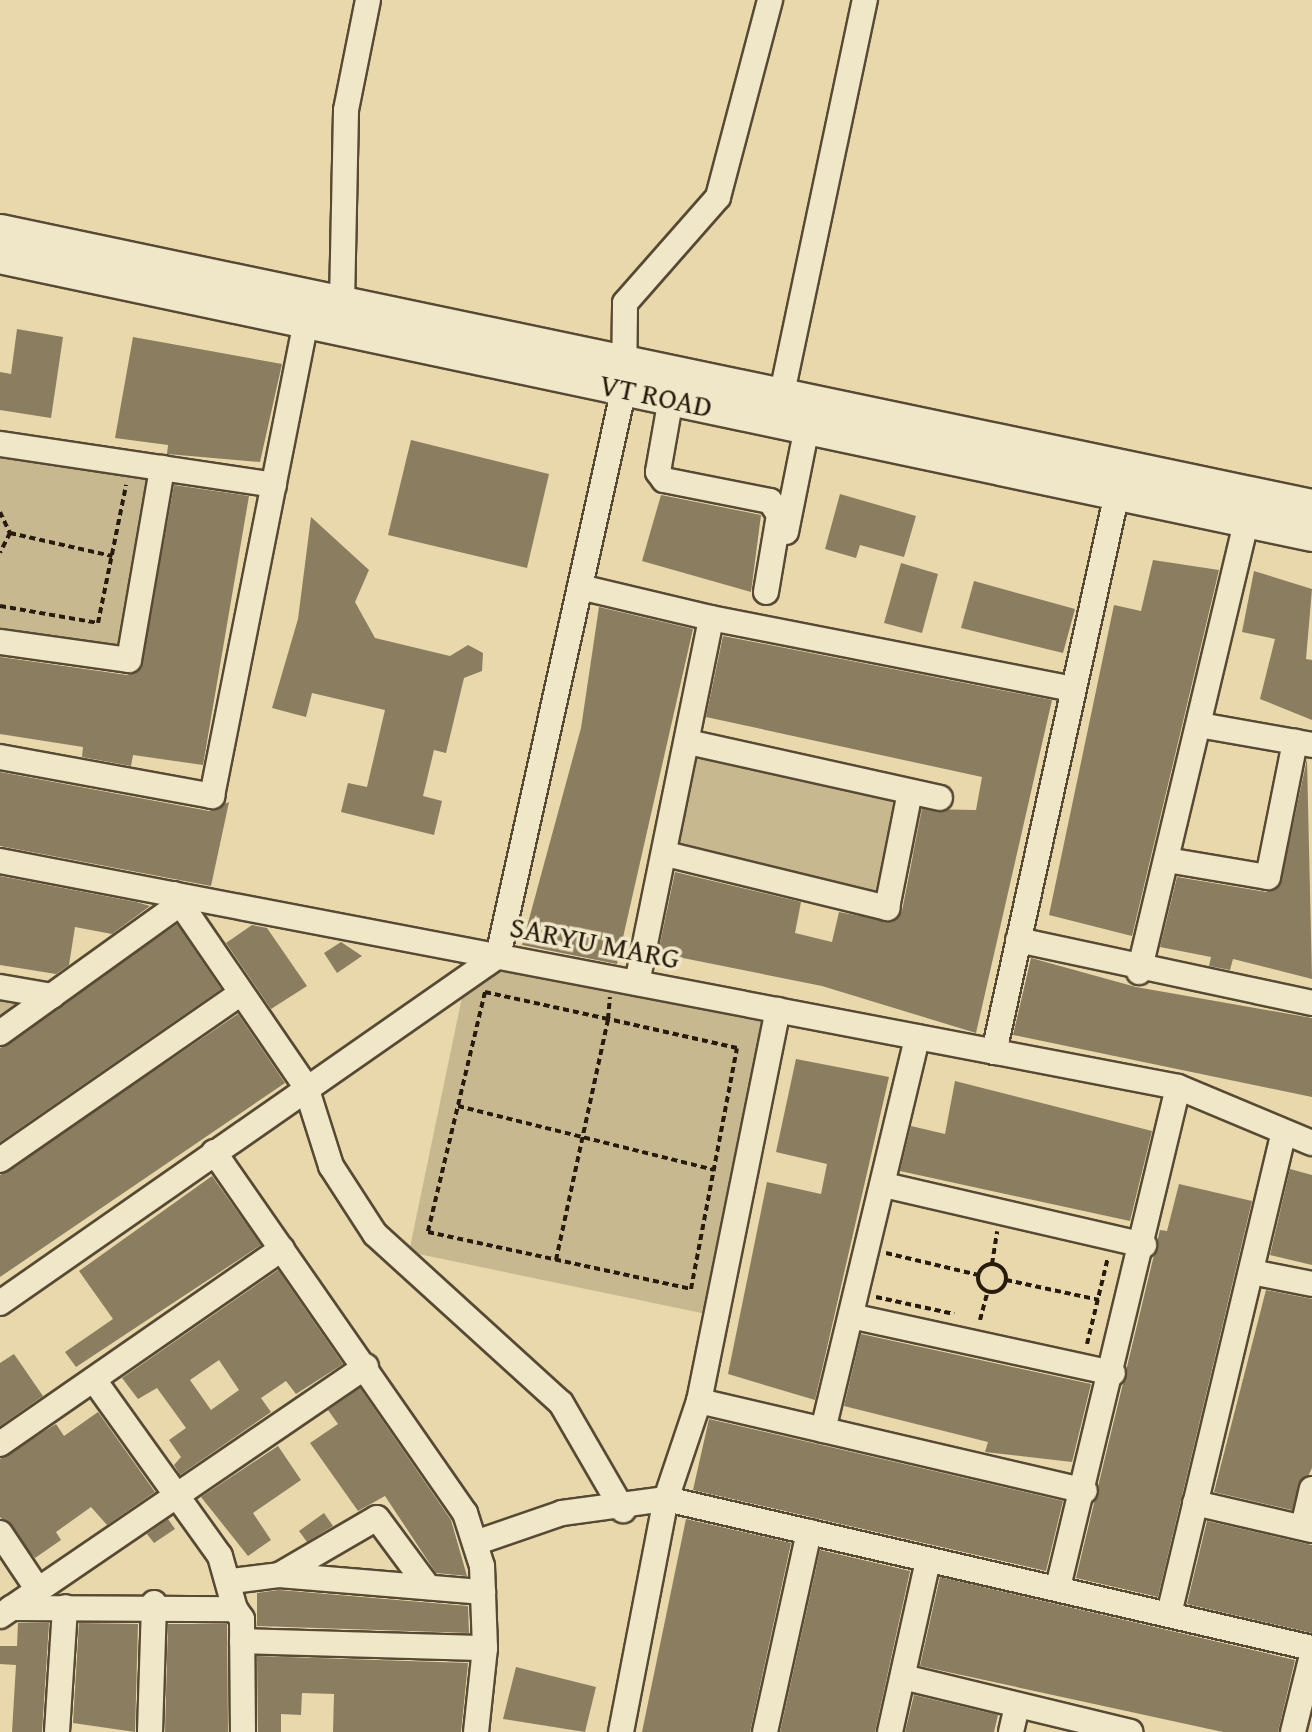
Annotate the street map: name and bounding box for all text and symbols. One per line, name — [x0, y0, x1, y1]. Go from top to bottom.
street label: VT ROAD — [596, 366, 716, 424]
street label: SARYU MARG — [507, 908, 683, 976]

